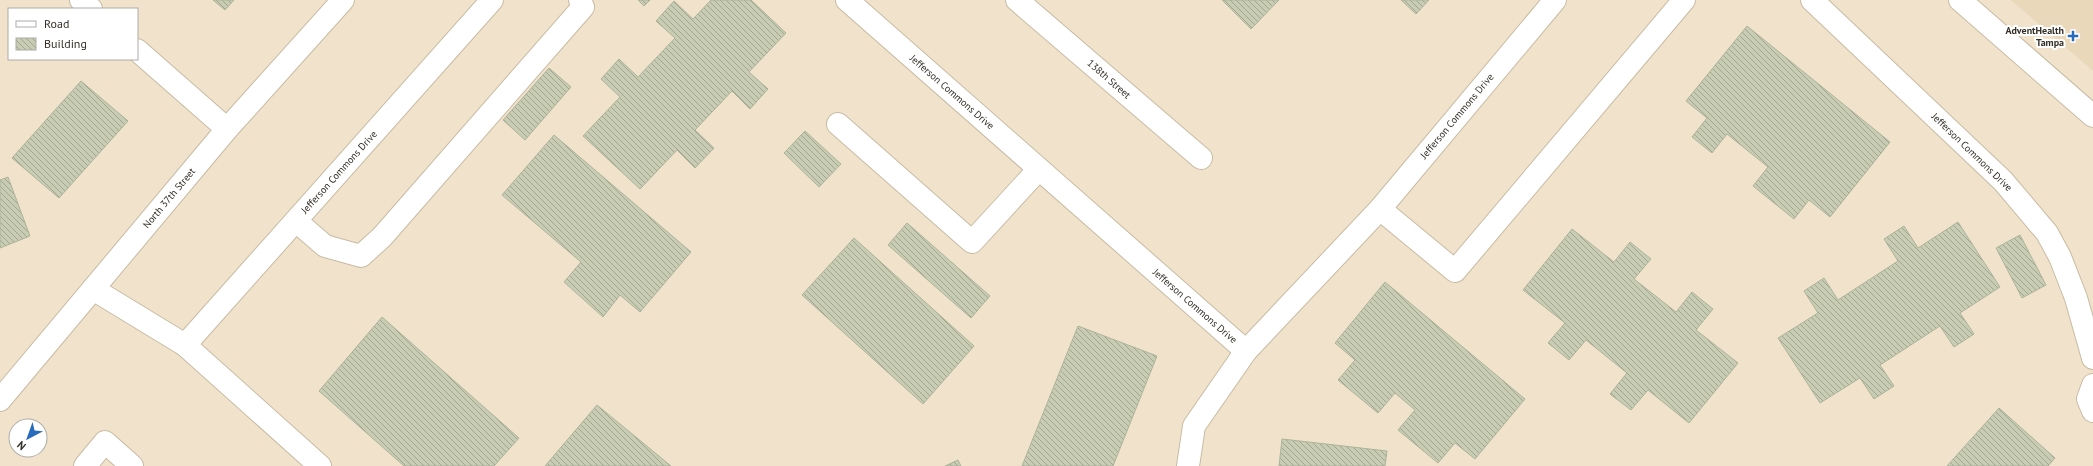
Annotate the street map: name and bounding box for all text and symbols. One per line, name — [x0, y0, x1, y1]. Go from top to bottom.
legend — [8, 8, 138, 60]
text: Road — [44, 16, 69, 31]
place label: AdventHealth Tampa — [2005, 24, 2064, 49]
marker: AdventHealth Tampa — [2067, 30, 2079, 42]
text: Building — [44, 36, 87, 51]
street label: Jefferson Commons Drive — [906, 51, 997, 132]
street label: 138th Street — [1085, 57, 1134, 102]
street label: Jefferson Commons Drive — [1417, 71, 1497, 162]
street label: Jefferson Commons Drive — [1928, 109, 2015, 194]
street label: Jefferson Commons Drive — [298, 128, 380, 217]
street label: North 37th Street — [140, 165, 198, 231]
street label: Jefferson Commons Drive — [1149, 265, 1240, 346]
north arrow — [8, 418, 48, 458]
text: N — [14, 438, 29, 453]

